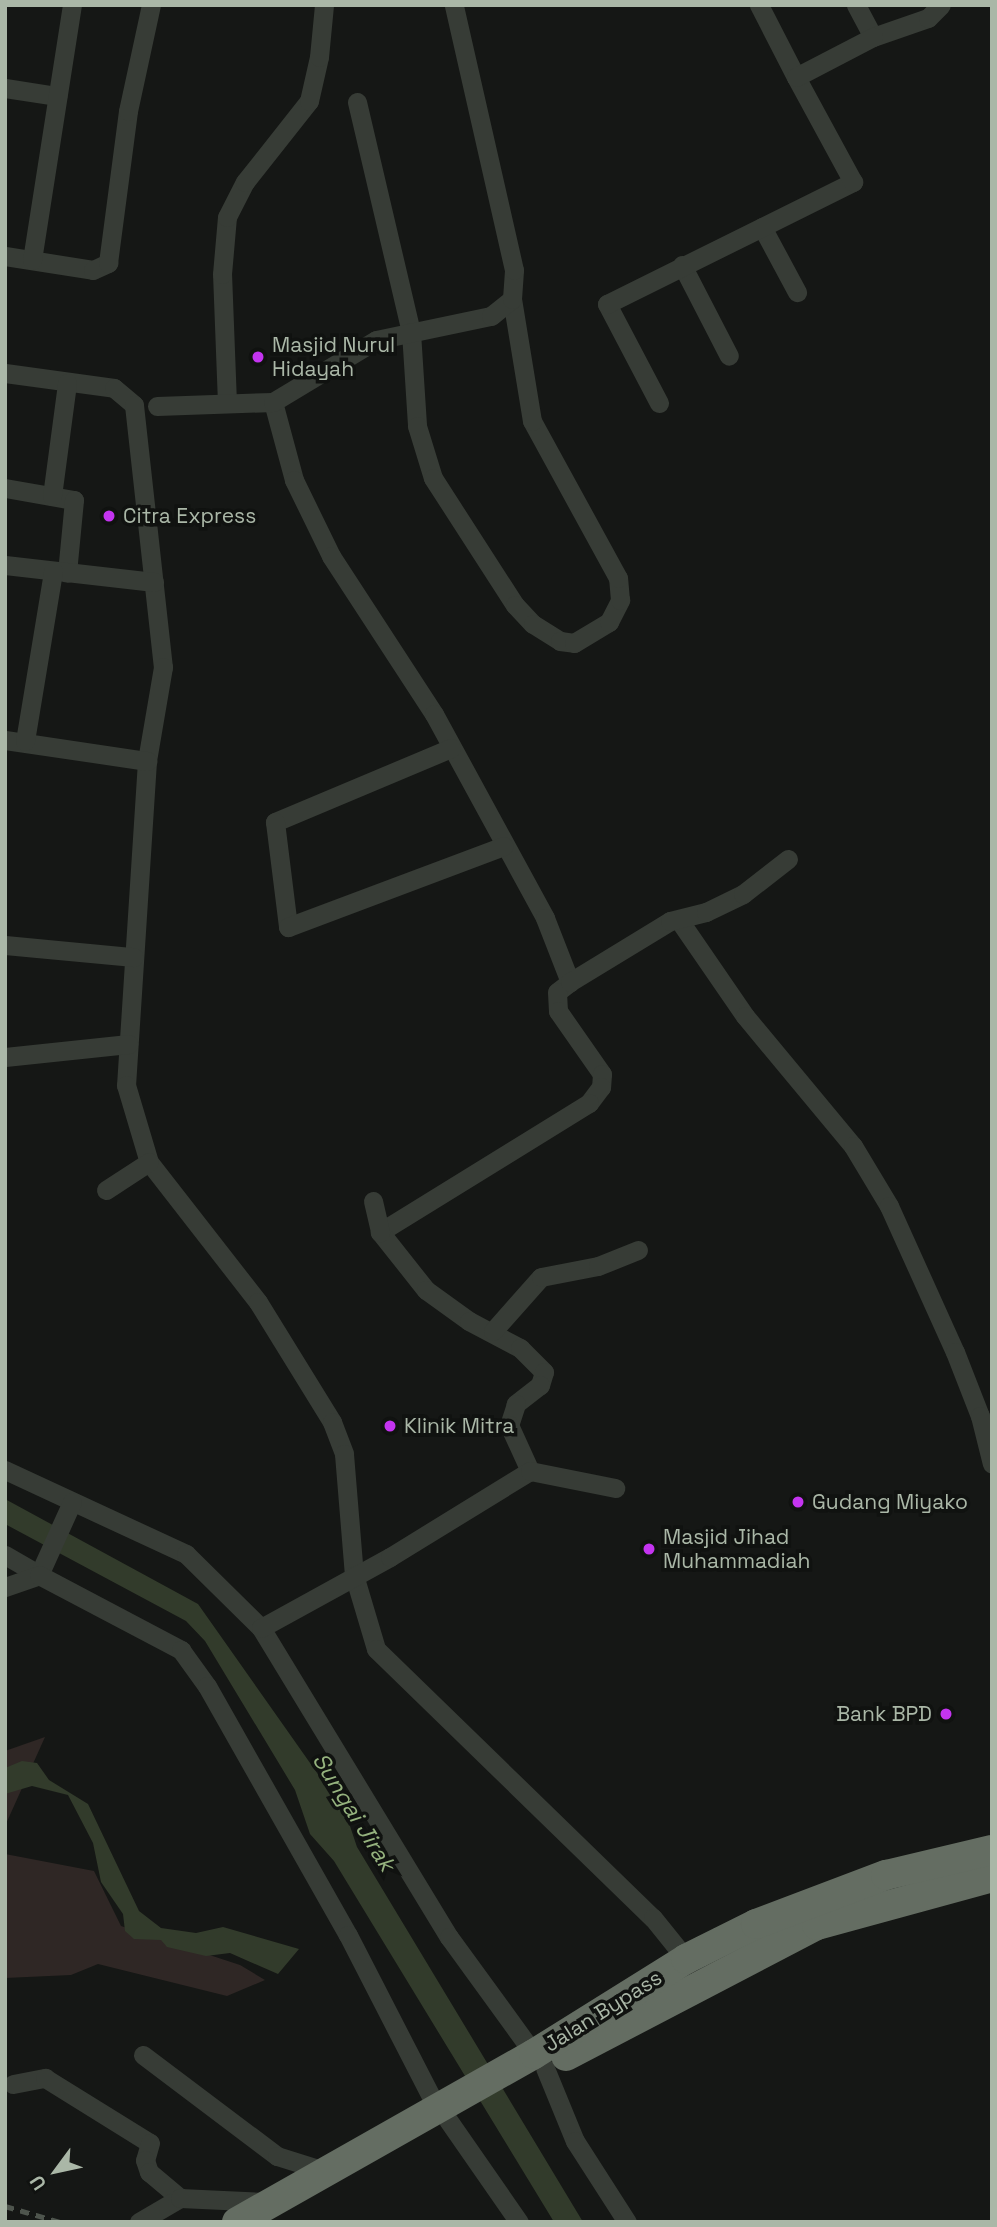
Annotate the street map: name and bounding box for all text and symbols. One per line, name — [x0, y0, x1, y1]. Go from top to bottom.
place label: Masjid Nurul Hidayah — [272, 332, 395, 382]
marker: Masjid Nurul Hidayah — [250, 349, 266, 365]
place label: Citra Express — [123, 503, 256, 529]
marker: Citra Express — [101, 508, 117, 524]
place label: Klinik Mitra — [404, 1413, 514, 1439]
marker: Klinik Mitra — [382, 1418, 398, 1434]
place label: Gudang Miyako — [812, 1489, 968, 1515]
marker: Gudang Miyako — [790, 1494, 806, 1510]
place label: Masjid Jihad Muhammadiah — [663, 1524, 810, 1574]
marker: Masjid Jihad Muhammadiah — [641, 1541, 657, 1557]
place label: Bank BPD — [836, 1701, 932, 1727]
marker: Bank BPD — [938, 1706, 954, 1722]
water label: Sungai Jirak — [307, 1747, 401, 1877]
street label: Jalan Bypass — [540, 1965, 666, 2057]
north arrow — [21, 2136, 91, 2206]
text: U — [24, 2171, 52, 2195]

